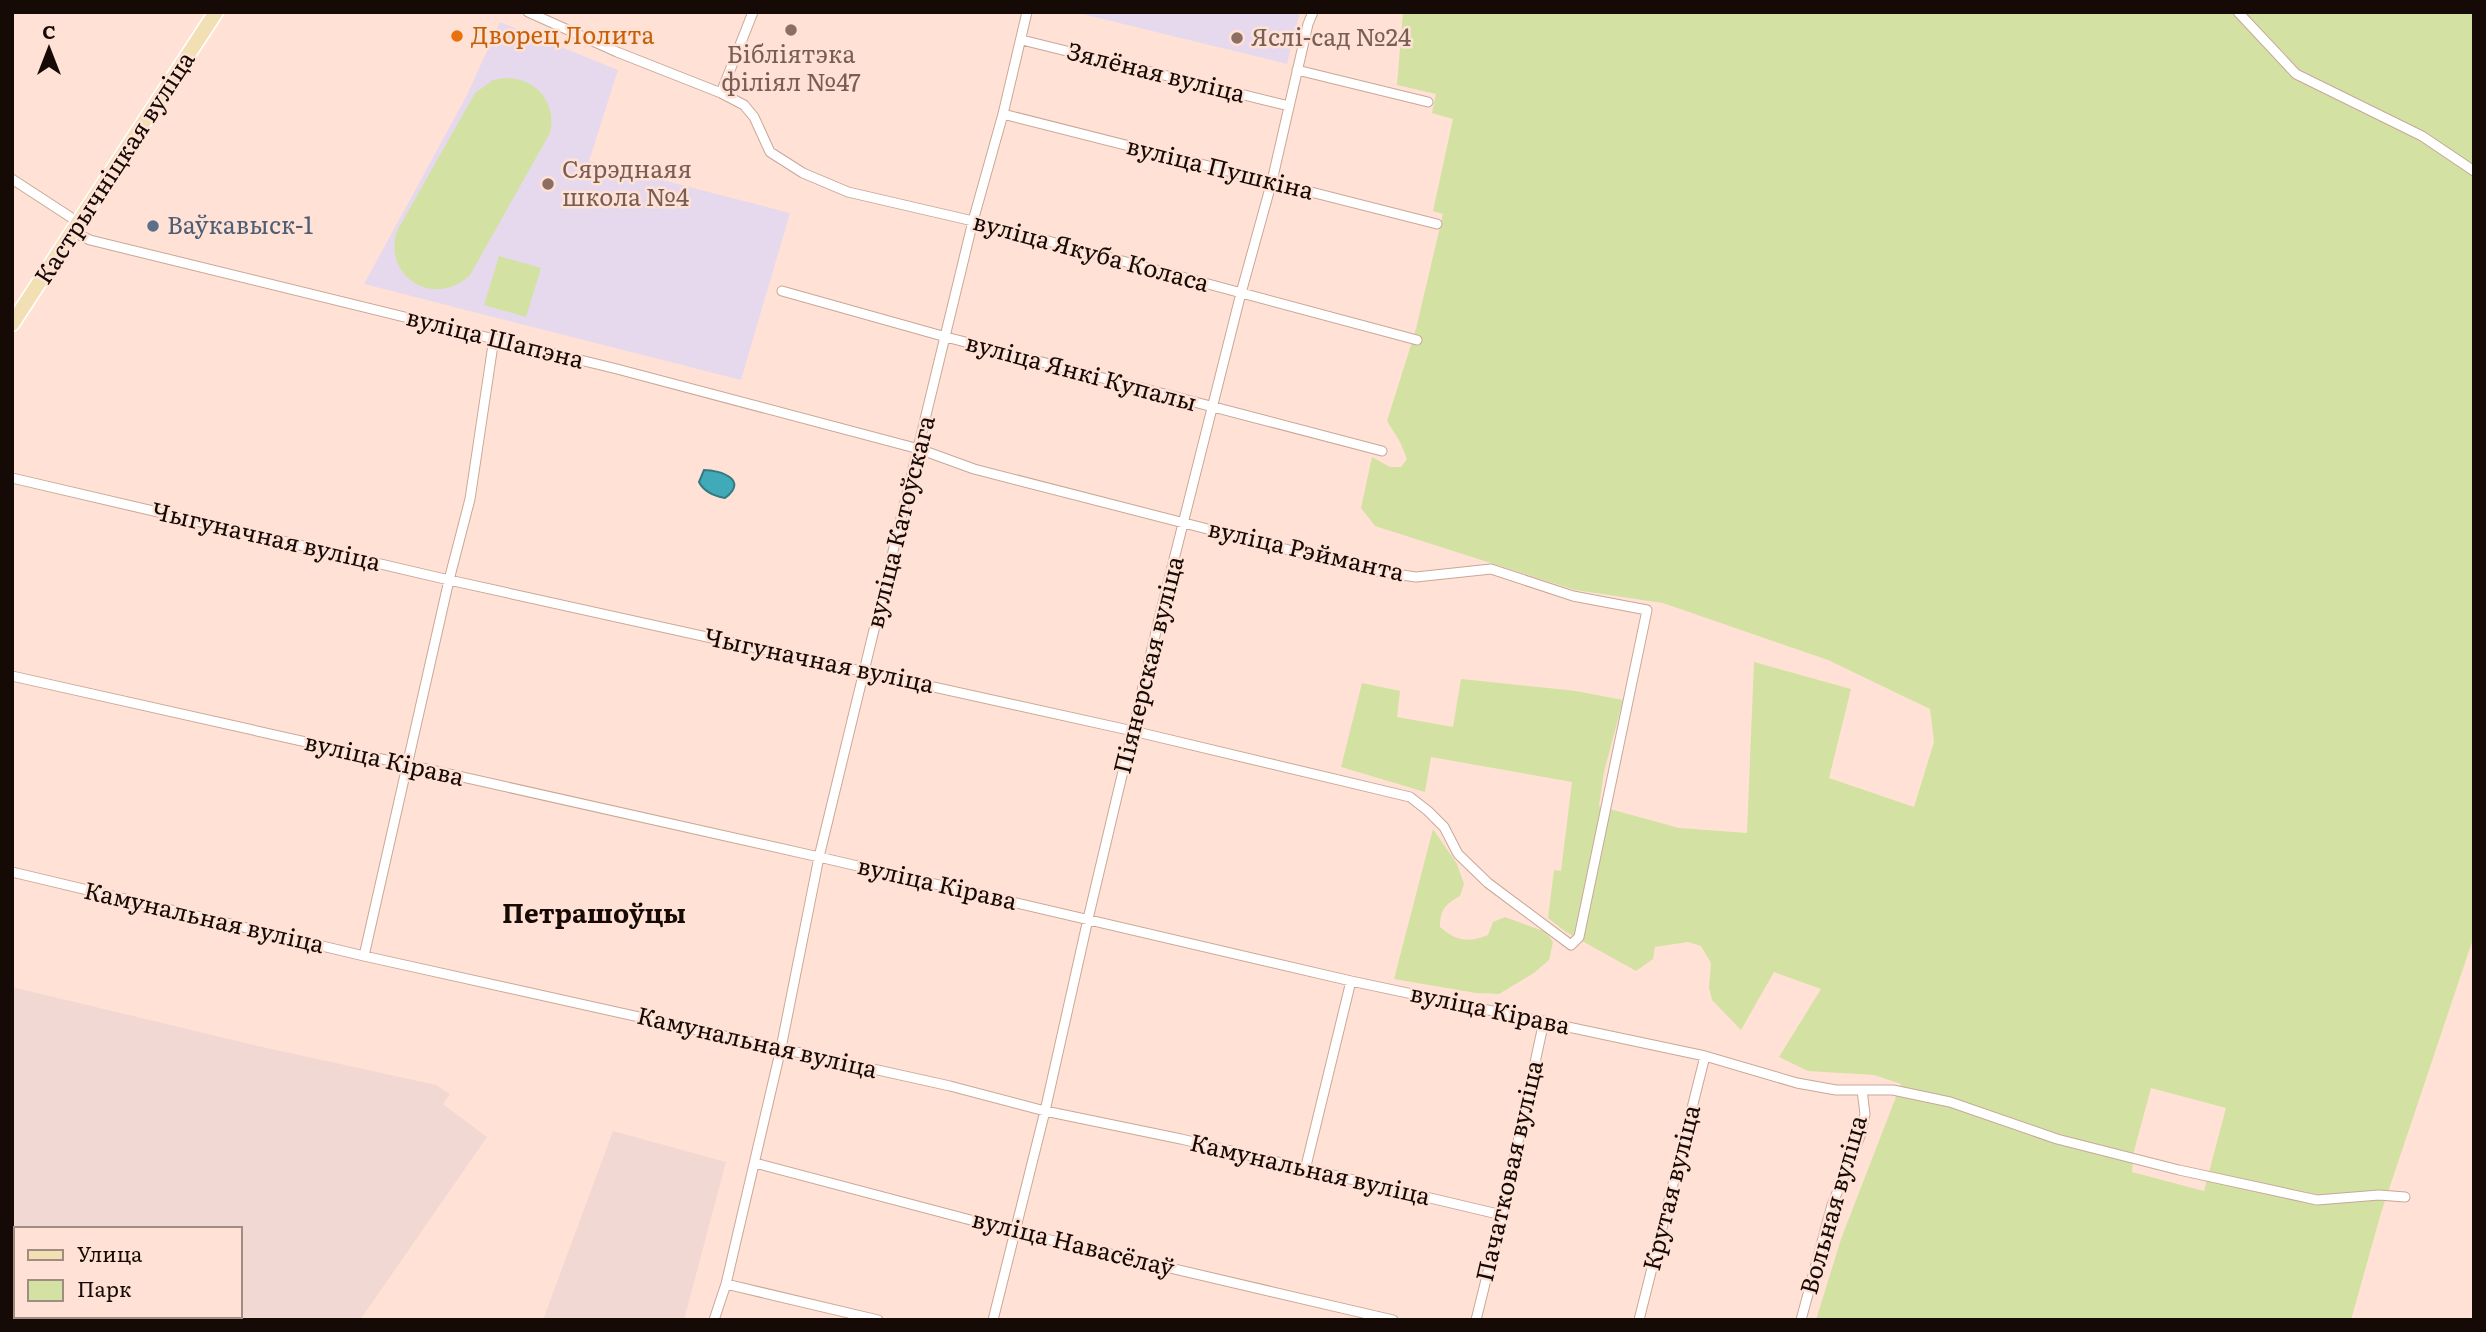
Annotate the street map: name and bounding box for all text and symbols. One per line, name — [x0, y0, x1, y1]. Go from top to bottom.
north arrow — [14, 14, 84, 84]
place label: Дворец Лолита — [471, 16, 654, 51]
text: С — [42, 17, 56, 45]
place label: Яслі-сад №24 — [1251, 18, 1411, 53]
marker: Бібліятэка філіял №47 — [783, 22, 799, 38]
marker: Дворец Лолита — [449, 28, 465, 44]
marker: Яслі-сад №24 — [1229, 30, 1245, 46]
street label: Зялёная вуліца — [1064, 32, 1249, 110]
place label: Бібліятэка філіял №47 — [721, 35, 861, 98]
street label: Кастрычніцкая вуліца — [24, 43, 202, 290]
street label: вуліца Пушкіна — [1123, 126, 1318, 207]
place label: Сярэднаяя школа №4 — [562, 150, 692, 213]
marker: Сярэднаяя школа №4 — [540, 176, 556, 192]
street label: вуліца Якуба Коласа — [970, 202, 1214, 299]
place label: Ваўкавыск-1 — [167, 206, 314, 241]
marker: Ваўкавыск-1 — [145, 218, 161, 234]
street label: вуліца Шапэна — [403, 298, 588, 376]
street label: вуліца Янкі Купалы — [962, 323, 1201, 418]
street label: вуліца Катоўскага — [855, 411, 942, 631]
street label: Чыгуначная вуліца — [148, 491, 385, 578]
street label: вуліца Рэйманта — [1205, 509, 1408, 588]
street label: Піянерская вуліца — [1103, 552, 1191, 777]
street label: Чыгуначная вуліца — [701, 617, 938, 700]
street label: вуліца Кірава — [301, 722, 468, 793]
street label: вуліца Кірава — [854, 846, 1021, 917]
street label: Камунальная вуліца — [81, 871, 328, 960]
district label: Петрашоўцы — [502, 892, 686, 931]
street label: вуліца Кірава — [1407, 974, 1574, 1042]
street label: Камунальная вуліца — [634, 996, 881, 1085]
street label: Пачатковая вуліца — [1465, 1056, 1550, 1285]
street label: Крутая вуліца — [1632, 1101, 1707, 1274]
street label: Вольная вуліца — [1789, 1111, 1874, 1298]
street label: Камунальная вуліца — [1187, 1123, 1434, 1212]
street label: вуліца Навасёлаў — [969, 1199, 1179, 1284]
legend — [14, 1227, 242, 1318]
text: Улица — [77, 1237, 143, 1268]
text: Парк — [77, 1272, 132, 1303]

